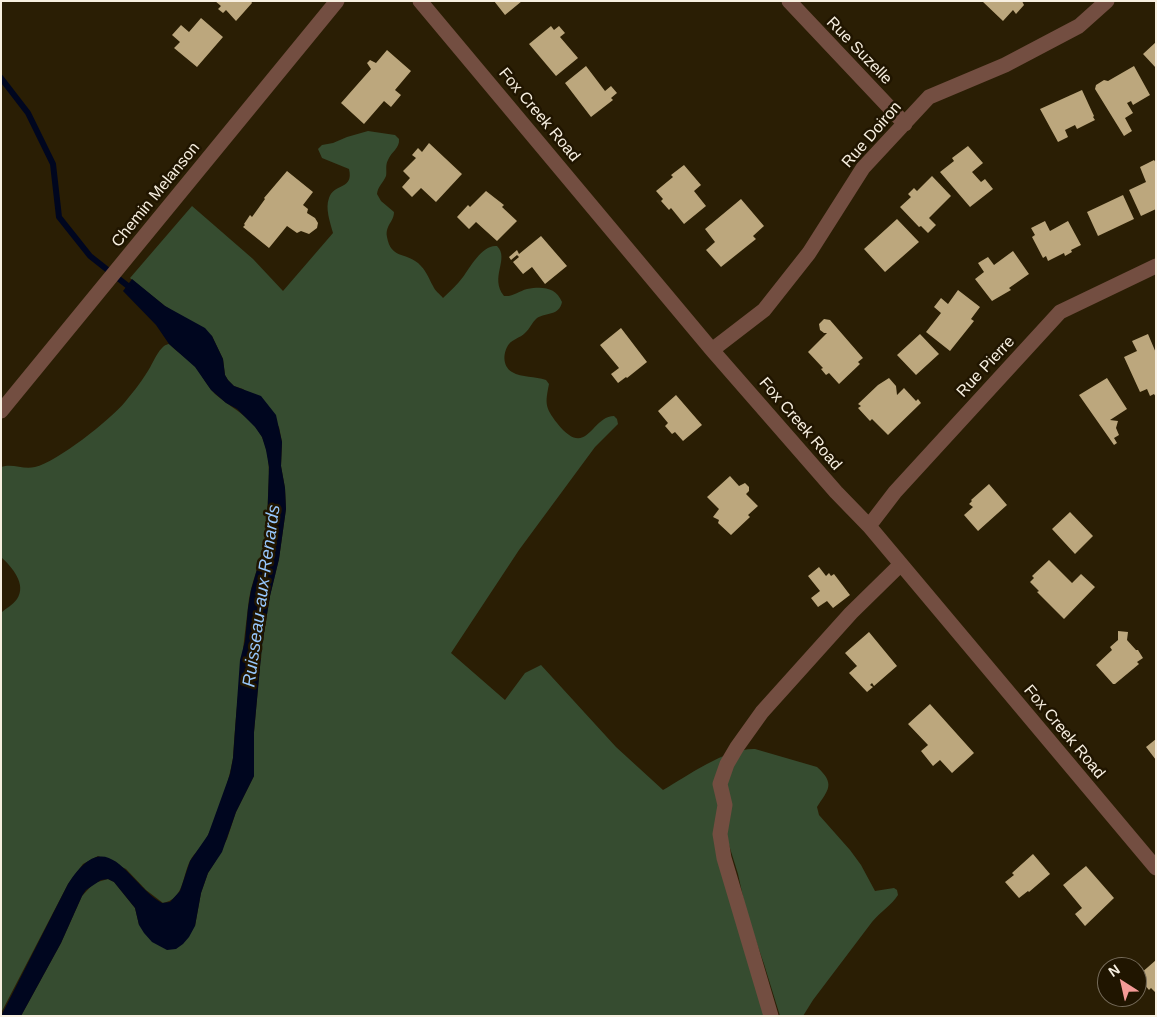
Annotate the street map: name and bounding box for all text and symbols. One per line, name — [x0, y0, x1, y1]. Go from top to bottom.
street label: Rue Suzelle — [822, 13, 896, 89]
street label: Fox Creek Road — [494, 64, 584, 166]
street label: Rue Doiron — [838, 98, 906, 172]
street label: Chemin Melanson — [108, 139, 204, 251]
street label: Rue Pierre — [953, 332, 1019, 402]
street label: Fox Creek Road — [755, 374, 845, 474]
water label: Ruisseau-aux-Renards — [238, 503, 286, 689]
street label: Fox Creek Road — [1019, 681, 1109, 783]
north arrow — [1097, 957, 1147, 1007]
text: N — [1105, 961, 1123, 980]

